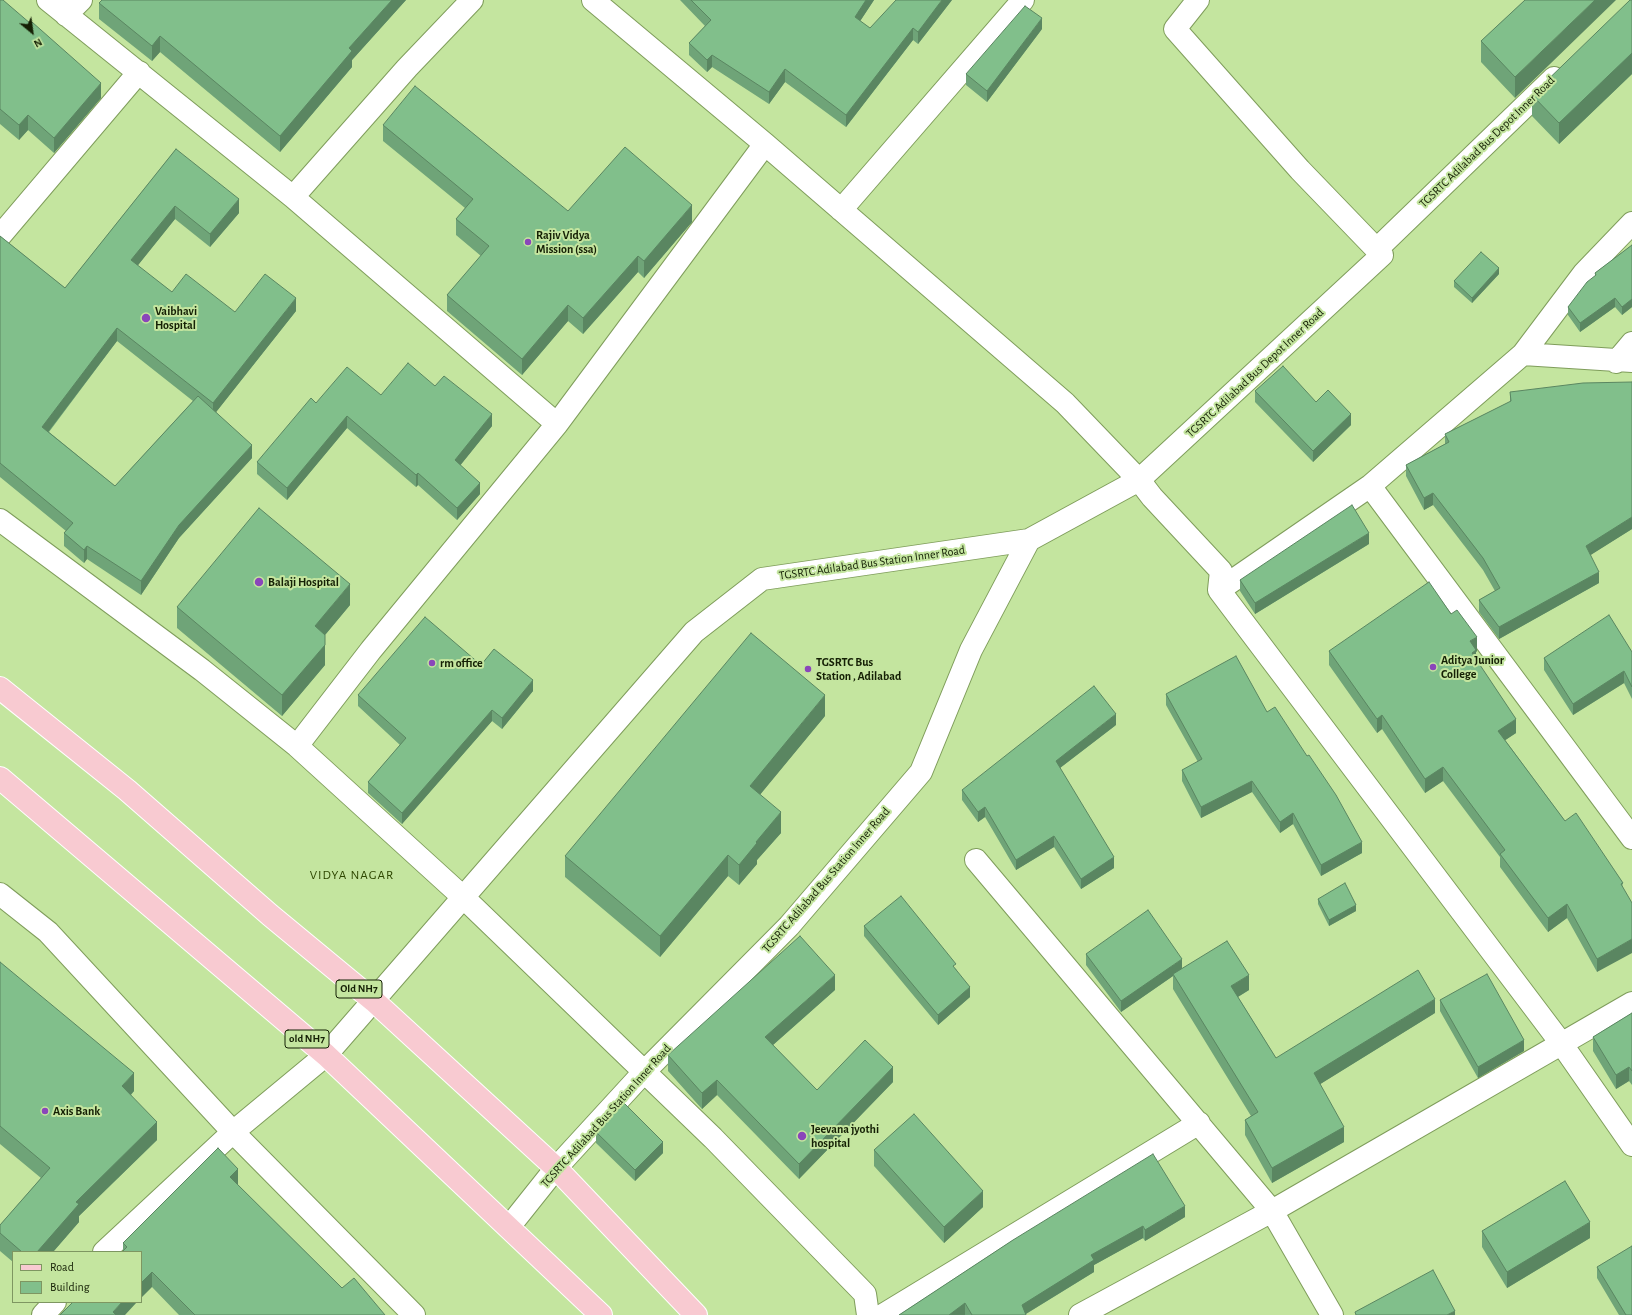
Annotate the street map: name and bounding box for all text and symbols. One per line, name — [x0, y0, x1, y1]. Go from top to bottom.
north arrow — [12, 12, 52, 52]
text: N — [32, 36, 44, 50]
street label: TGSRTC Adilabad Bus Depot Inner Road — [1416, 73, 1558, 211]
place label: Rajiv Vidya Mission (ssa) — [536, 228, 597, 256]
marker: Rajiv Vidya Mission (ssa) — [523, 237, 533, 247]
place label: Vaibhavi Hospital — [155, 304, 197, 332]
street label: TGSRTC Adilabad Bus Depot Inner Road — [1183, 305, 1327, 441]
marker: Vaibhavi Hospital — [140, 312, 152, 324]
street label: TGSRTC Adilabad Bus Station Inner Road — [778, 543, 966, 583]
place label: Balaji Hospital — [268, 575, 339, 589]
marker: Balaji Hospital — [253, 576, 265, 588]
place label: Aditya Junior College — [1441, 653, 1504, 681]
place label: TGSRTC Bus Station , Adilabad — [816, 655, 901, 683]
place label: rm office — [440, 656, 483, 670]
marker: rm office — [427, 658, 437, 668]
marker: Aditya Junior College — [1428, 662, 1438, 672]
marker: TGSRTC Bus Station , Adilabad — [803, 664, 813, 674]
street label: TGSRTC Adilabad Bus Station Inner Road — [759, 804, 893, 956]
district label: VIDYA NAGAR — [310, 867, 394, 883]
road number: Old NH7 — [336, 980, 382, 998]
road number: old NH7 — [285, 1030, 329, 1048]
street label: TGSRTC Adilabad Bus Station Inner Road — [538, 1041, 674, 1191]
place label: Axis Bank — [53, 1104, 100, 1118]
marker: Axis Bank — [40, 1106, 50, 1116]
place label: Jeevana jyothi hospital — [811, 1122, 879, 1150]
marker: Jeevana jyothi hospital — [796, 1130, 808, 1142]
legend — [12, 1251, 142, 1303]
text: Road — [50, 1261, 74, 1273]
text: Building — [50, 1281, 90, 1293]

